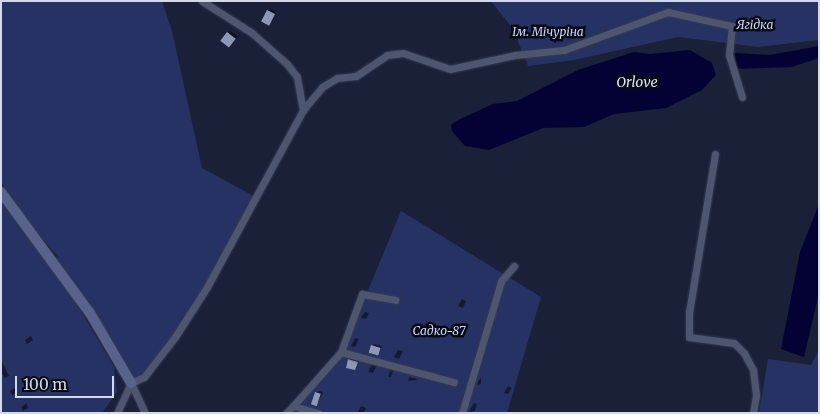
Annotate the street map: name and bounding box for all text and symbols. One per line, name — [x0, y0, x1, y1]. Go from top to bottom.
park label: Ягідка — [737, 18, 773, 32]
park label: Ім. Мічуріна — [512, 25, 584, 39]
water label: Orlove — [616, 74, 658, 90]
park label: Садко-87 — [413, 324, 465, 338]
scale bar — [18, 366, 116, 398]
text: 100 m — [23, 375, 67, 394]

